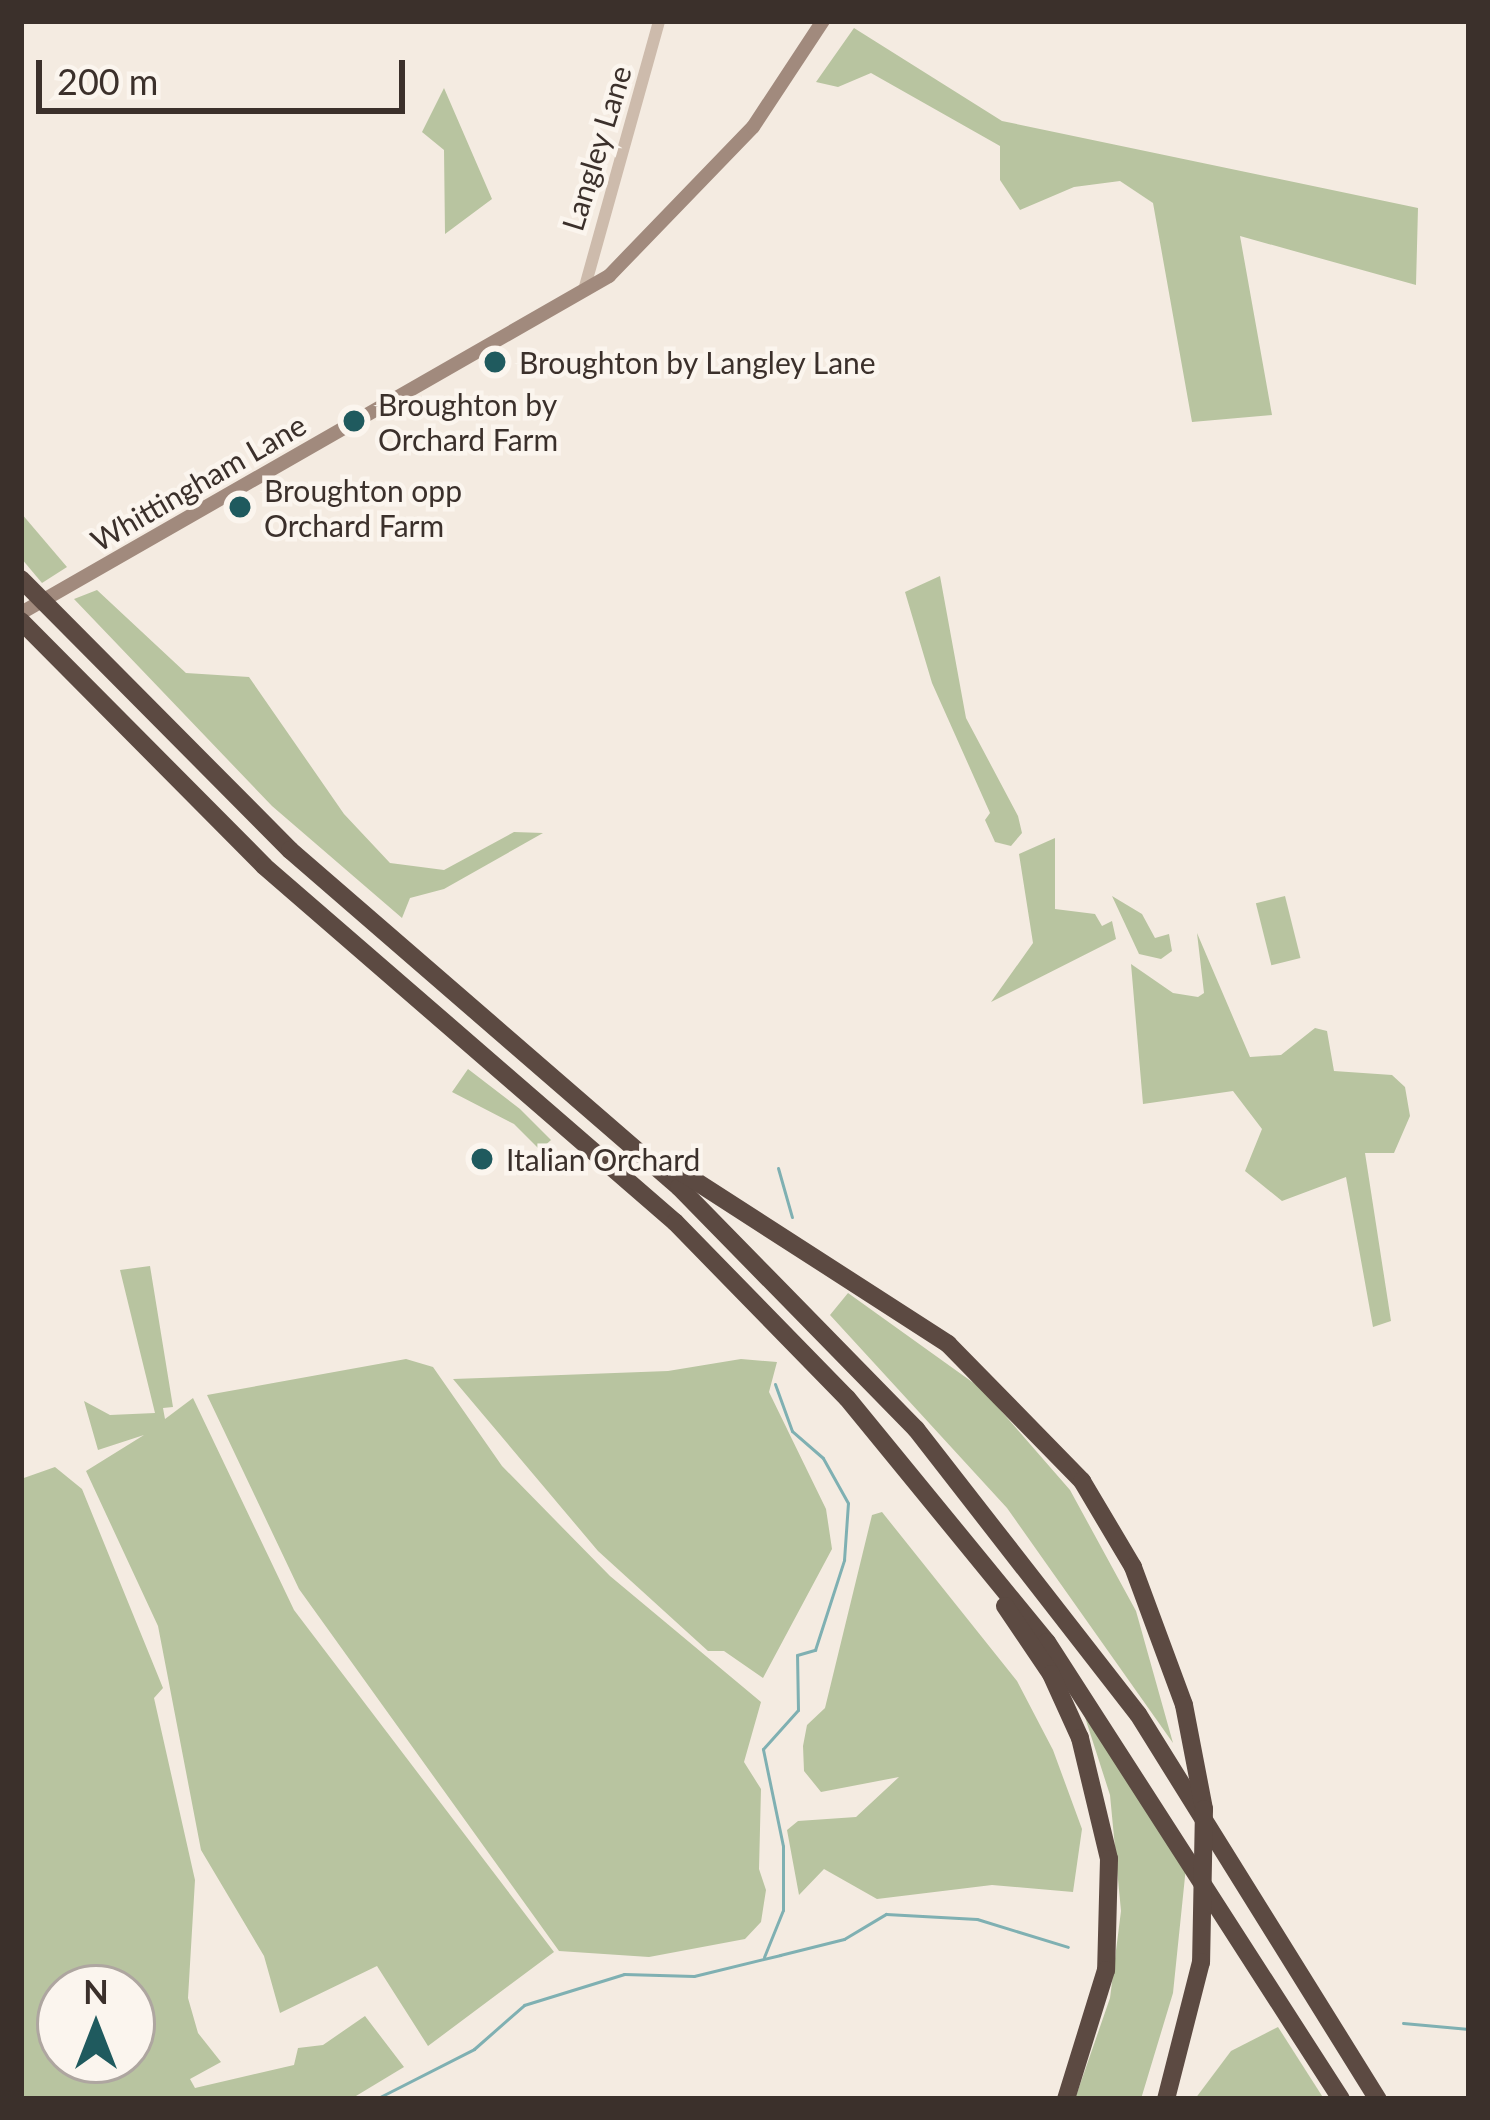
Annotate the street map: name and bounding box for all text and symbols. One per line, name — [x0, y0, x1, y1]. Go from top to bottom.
scale bar — [42, 36, 411, 110]
text: 200 m — [57, 59, 158, 103]
street label: Langley Lane — [554, 61, 638, 235]
place label: Broughton by Langley Lane — [519, 344, 877, 380]
marker: Broughton by Langley Lane — [482, 349, 508, 375]
place label: Broughton by Orchard Farm — [378, 386, 558, 456]
street label: Whittingham Lane — [84, 406, 312, 558]
marker: Broughton by Orchard Farm — [341, 408, 367, 434]
place label: Broughton opp Orchard Farm — [264, 472, 462, 542]
marker: Broughton opp Orchard Farm — [227, 494, 253, 520]
place label: Italian Orchard — [506, 1141, 700, 1177]
marker: Italian Orchard — [469, 1146, 495, 1172]
north arrow — [36, 1964, 156, 2084]
text: N — [83, 1971, 109, 2011]

